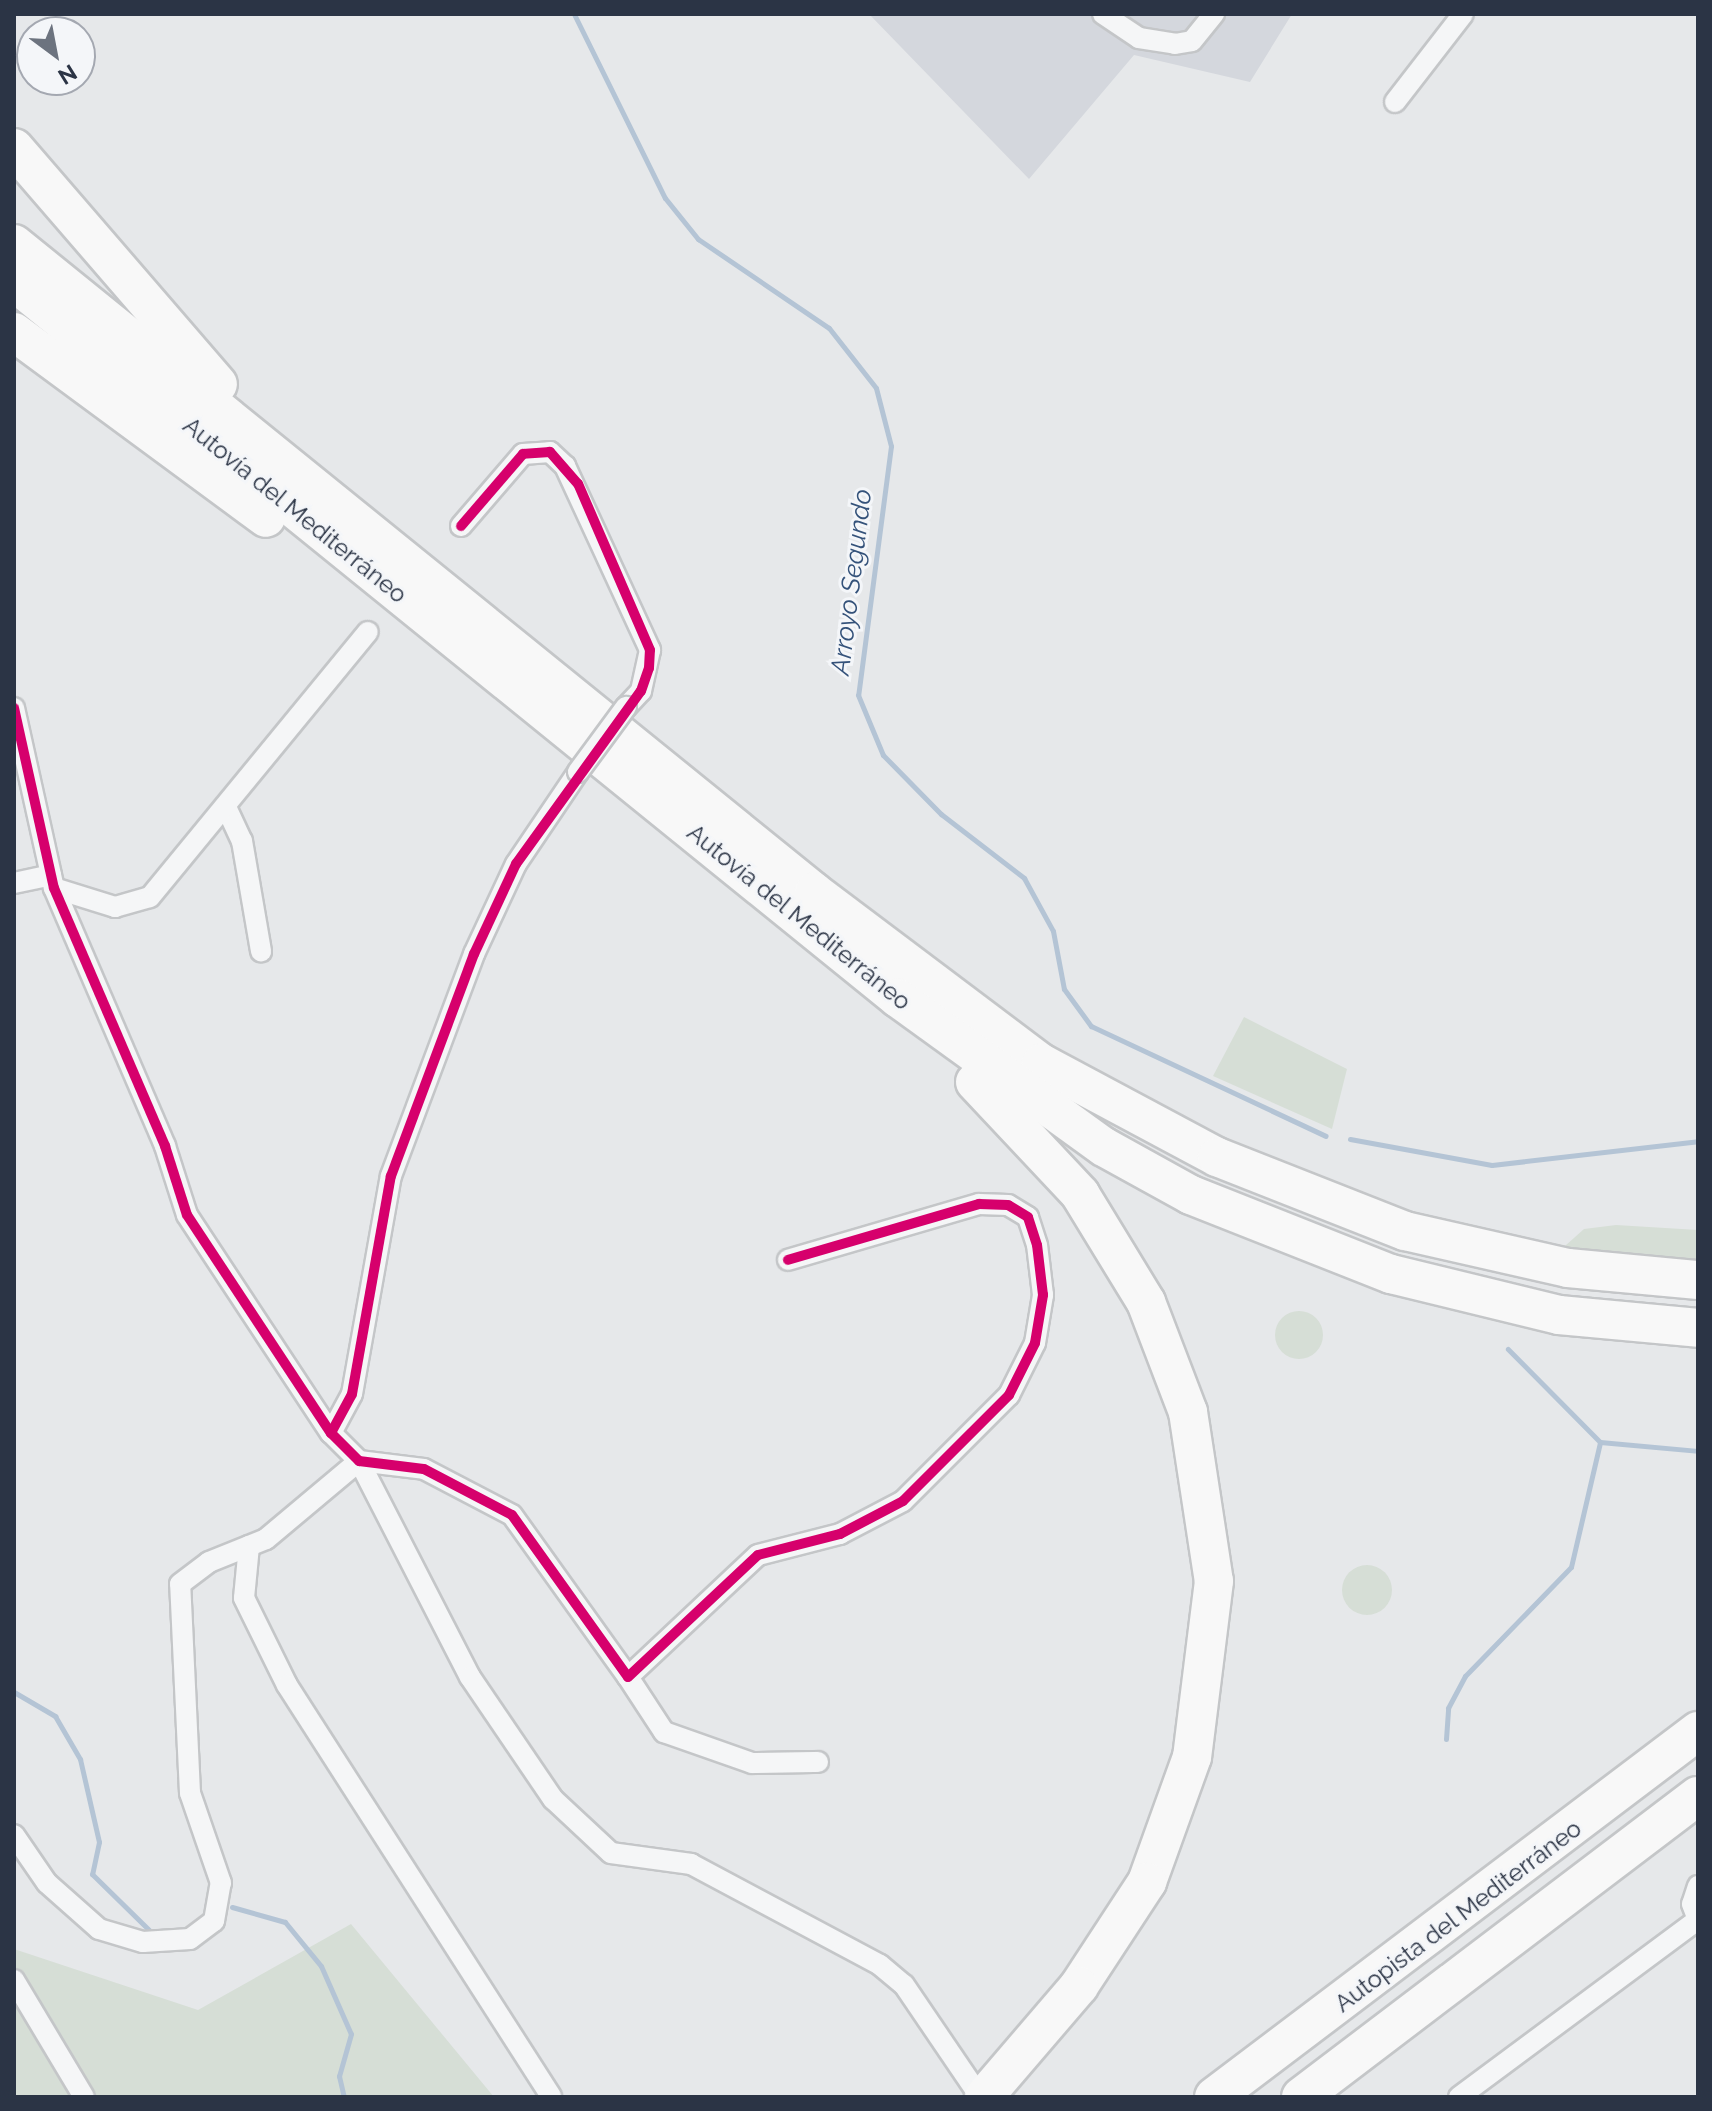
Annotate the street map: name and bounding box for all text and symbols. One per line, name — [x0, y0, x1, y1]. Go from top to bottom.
north arrow — [16, 16, 96, 96]
text: N — [54, 59, 82, 90]
street label: Autovía del Mediterráneo — [177, 411, 413, 609]
water label: Arroyo Segundo — [825, 487, 879, 677]
street label: Autovía del Mediterráneo — [681, 818, 917, 1016]
street label: Autopista del Mediterráneo — [1329, 1814, 1587, 2018]

